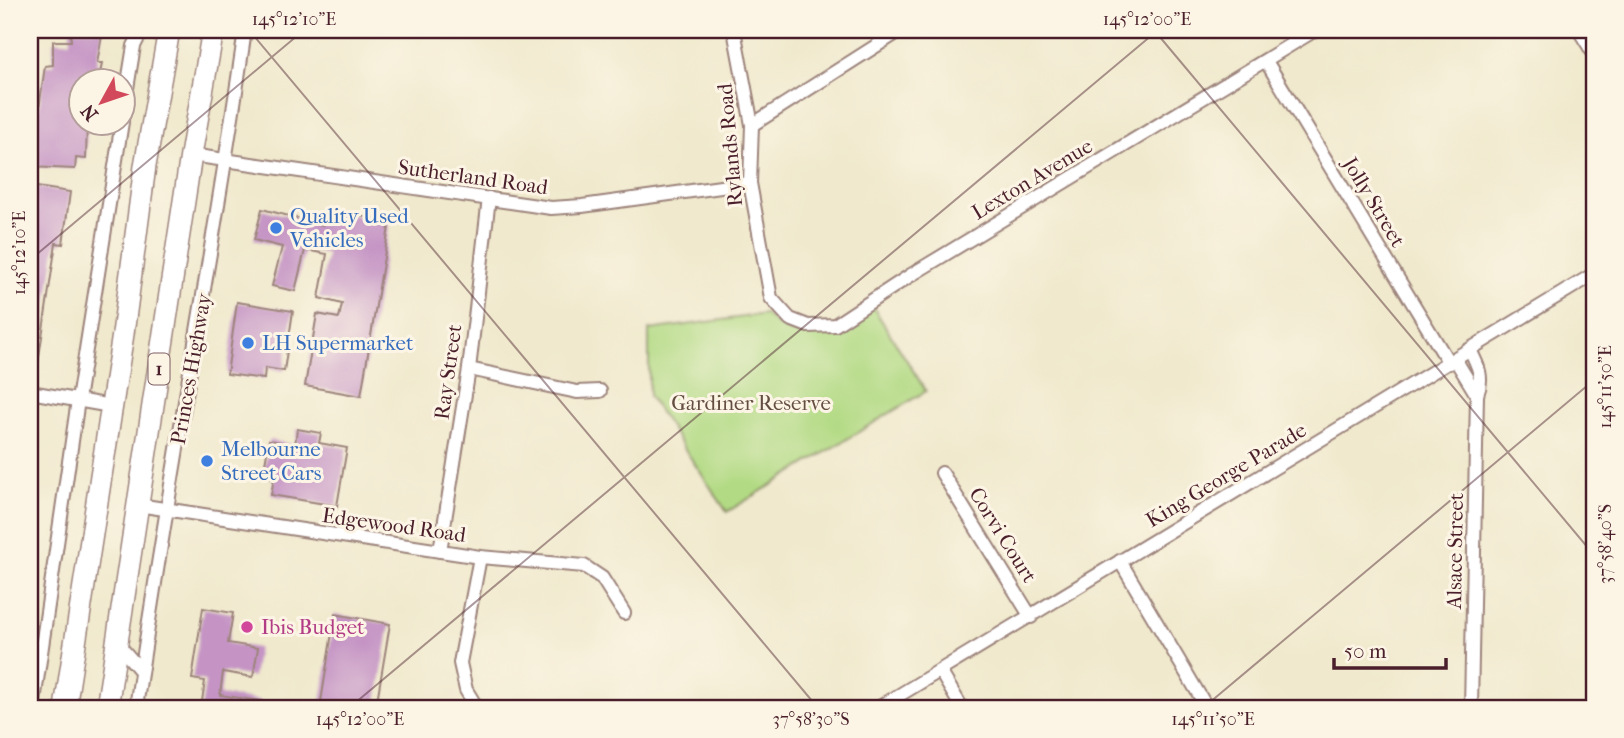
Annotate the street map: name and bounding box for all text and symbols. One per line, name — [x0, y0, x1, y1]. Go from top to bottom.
text: 145°12'10"E — [252, 9, 336, 30]
text: 145°12'00"E — [1103, 9, 1191, 30]
north arrow — [66, 66, 136, 136]
street label: Rylands Road — [713, 82, 747, 208]
text: N — [76, 99, 103, 125]
street label: Lexton Avenue — [967, 134, 1097, 224]
street label: Jolly Street — [1337, 151, 1410, 252]
street label: Sutherland Road — [396, 155, 550, 199]
place label: Quality Used Vehicles — [289, 204, 409, 252]
text: 145°12'10"E — [9, 211, 30, 295]
marker: Quality Used Vehicles — [268, 220, 284, 236]
street label: Princes Highway — [166, 291, 216, 446]
street label: Ray Street — [429, 322, 467, 421]
place label: LH Supermarket — [262, 331, 414, 355]
marker: LH Supermarket — [240, 335, 256, 351]
text: 145°11'50"E — [1595, 345, 1616, 429]
road number: 1 — [148, 354, 170, 384]
park label: Gardiner Reserve — [671, 391, 831, 415]
street label: King George Parade — [1141, 418, 1311, 532]
place label: Melbourne Street Cars — [221, 437, 322, 485]
marker: Melbourne Street Cars — [199, 453, 215, 469]
street label: Corvi Court — [964, 483, 1042, 588]
street label: Alsace Street — [1442, 492, 1468, 610]
street label: Edgewood Road — [321, 503, 468, 547]
text: 37°58'40"S — [1595, 504, 1616, 584]
place label: Ibis Budget — [261, 615, 365, 639]
marker: Ibis Budget — [239, 619, 255, 635]
scale bar — [1334, 626, 1446, 670]
text: 50 m — [1344, 639, 1387, 663]
text: 145°12'00"E — [316, 709, 404, 730]
text: 37°58'30"S — [773, 709, 849, 730]
text: 145°11'50"E — [1171, 709, 1255, 730]

